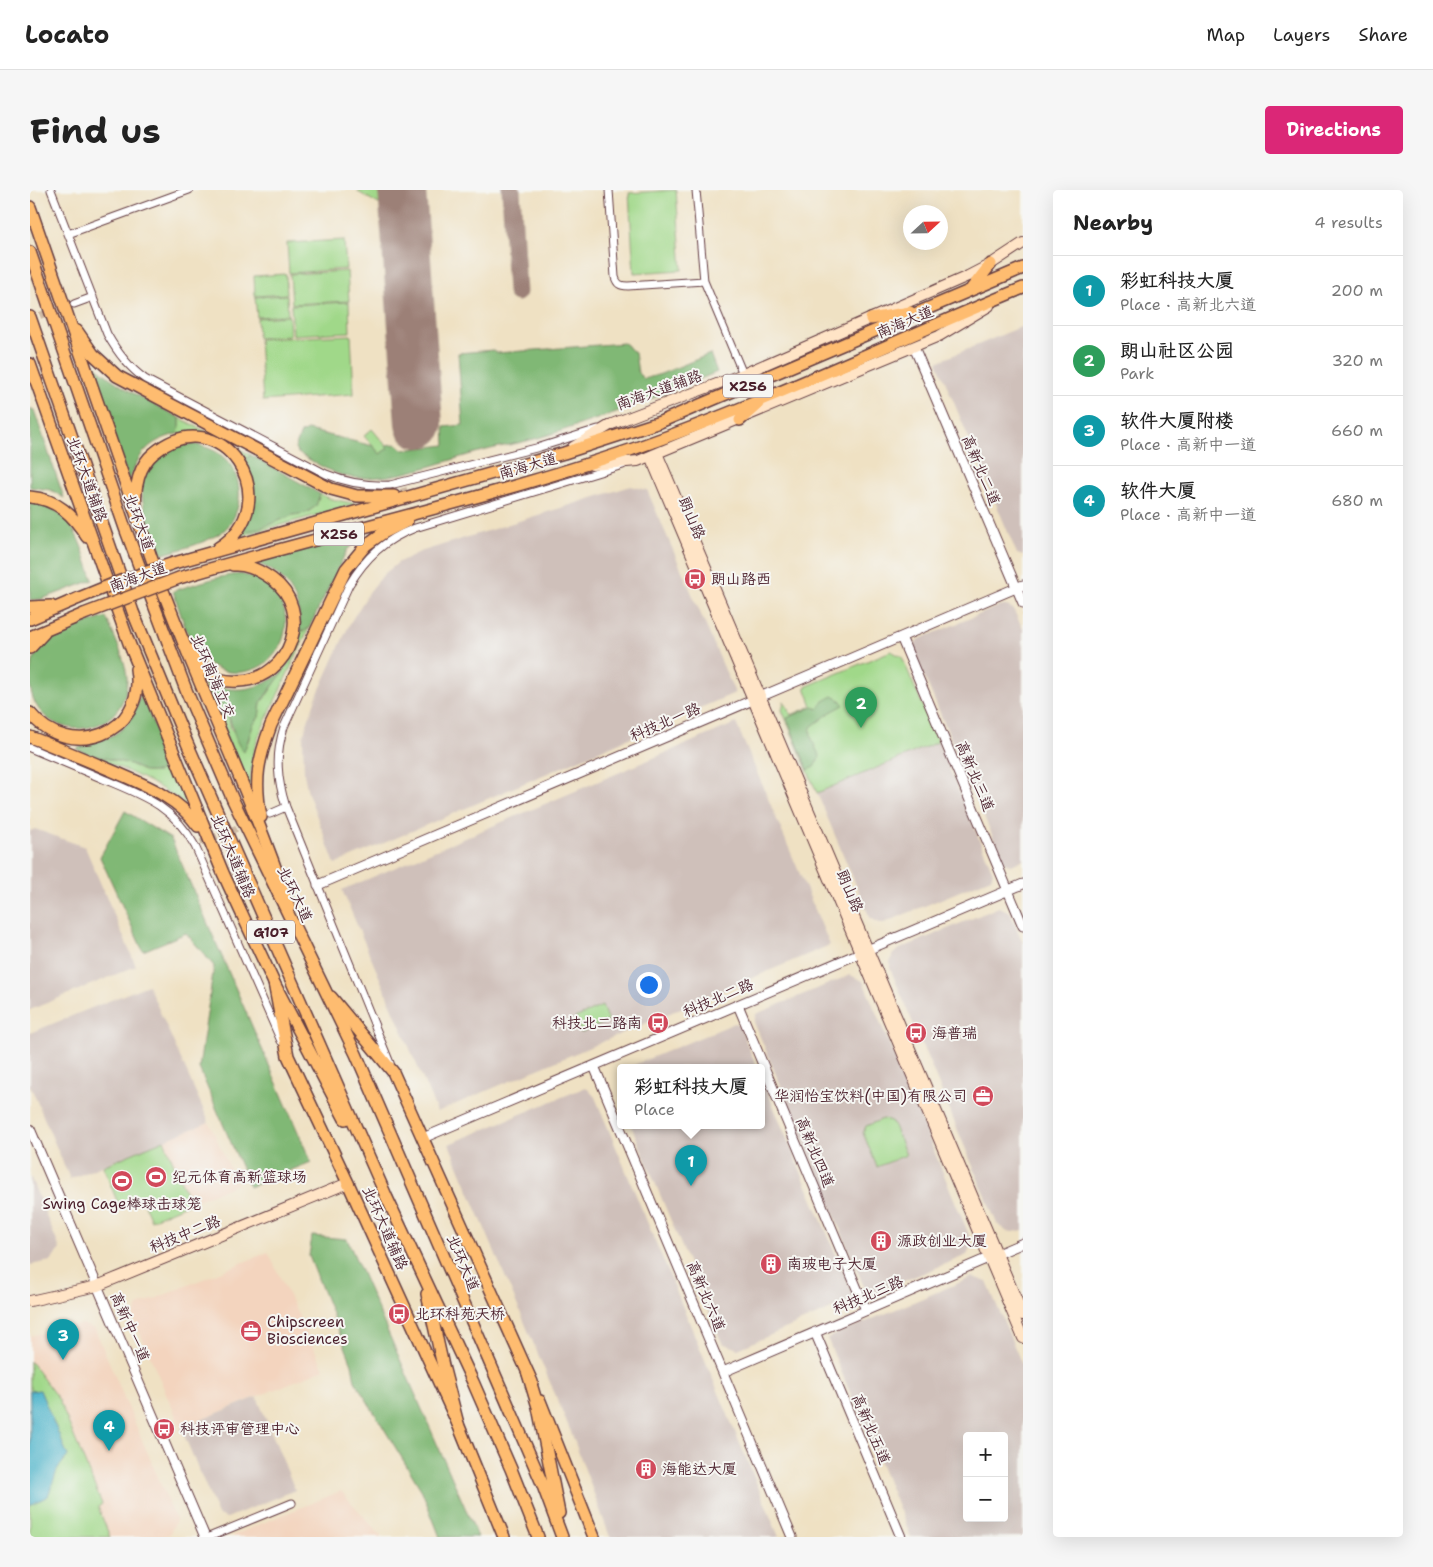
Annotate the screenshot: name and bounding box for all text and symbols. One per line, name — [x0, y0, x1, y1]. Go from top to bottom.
text: Locato — [25, 19, 109, 51]
text: Map — [1207, 23, 1245, 47]
text: Layers — [1273, 23, 1330, 47]
text: Share — [1358, 23, 1408, 47]
button: Directions — [1265, 106, 1403, 154]
text: Find us — [30, 107, 161, 154]
north arrow — [903, 205, 948, 250]
text: Nearby — [1073, 209, 1153, 237]
text: 4 results — [1314, 212, 1383, 233]
text: 彩虹科技大厦 — [1120, 268, 1234, 293]
text: 1 — [1085, 280, 1093, 301]
text: 200 m — [1331, 280, 1383, 301]
text: Place · 高新北六道 — [1120, 294, 1256, 315]
street label: 南海大道 — [873, 301, 937, 343]
text: 朗山社区公园 — [1120, 338, 1234, 363]
text: 2 — [1083, 350, 1095, 371]
text: 320 m — [1332, 350, 1383, 371]
text: Park — [1120, 363, 1154, 384]
street label: 南海大道辅路 — [613, 365, 705, 415]
road number: X256 — [723, 375, 773, 398]
text: 软件大厦附楼 — [1120, 408, 1234, 433]
text: 3 — [1083, 420, 1095, 441]
text: 660 m — [1331, 420, 1383, 441]
street label: 高新北二道 — [957, 432, 1005, 508]
street label: 北环大道辅路 — [62, 433, 112, 525]
text: Place · 高新中一道 — [1120, 434, 1256, 455]
street label: 南海大道 — [496, 448, 560, 484]
text: 软件大厦 — [1120, 478, 1196, 503]
street label: 北环大道 — [119, 490, 159, 554]
text: 4 — [1083, 490, 1095, 511]
text: 680 m — [1331, 490, 1383, 511]
street label: 朗山路 — [674, 493, 710, 543]
text: Place · 高新中一道 — [1120, 504, 1256, 525]
road number: X256 — [314, 522, 364, 546]
street label: 南海大道 — [106, 557, 170, 597]
bus stop icon: 朗山路西 — [683, 567, 707, 591]
place label: 朗山路西 — [711, 569, 771, 589]
street label: 北环南海立交 — [186, 631, 240, 721]
pin: 2 — [845, 687, 877, 728]
street label: 科技北一路 — [627, 698, 703, 746]
street label: 高新北三道 — [951, 738, 999, 814]
street label: 北环大道辅路 — [206, 811, 260, 901]
street label: 北环大道 — [273, 863, 317, 925]
street label: 朗山路 — [832, 866, 868, 916]
road number: G107 — [247, 920, 295, 944]
your location — [636, 972, 662, 998]
street label: 科技北二路 — [680, 974, 756, 1022]
bus stop icon: 科技北二路南 — [646, 1011, 670, 1035]
place label: 科技北二路南 — [552, 1013, 642, 1033]
bus stop icon: 海普瑞 — [904, 1021, 928, 1045]
place label: 海普瑞 — [932, 1023, 977, 1043]
popup — [617, 1064, 765, 1129]
text: 彩虹科技大厦 — [634, 1074, 748, 1099]
office icon: 华润怡宝饮料(中国)有限公司 — [971, 1084, 995, 1108]
place label: 华润怡宝饮料(中国)有限公司 — [774, 1086, 967, 1106]
text: Place — [634, 1099, 675, 1120]
street label: 高新北四道 — [791, 1114, 839, 1190]
pin: 1 — [675, 1145, 707, 1186]
sports icon: 纪元体育高新篮球场 — [144, 1165, 168, 1189]
place label: 纪元体育高新篮球场 — [172, 1167, 307, 1187]
sports icon: Swing Cage棒球击球笼 — [110, 1169, 134, 1193]
street label: 北环大道辅路 — [358, 1183, 412, 1273]
place label: Swing Cage棒球击球笼 — [43, 1194, 201, 1214]
street label: 科技中二路 — [146, 1211, 224, 1257]
building icon: 源政创业大厦 — [869, 1229, 893, 1253]
street label: 北环大道 — [442, 1231, 484, 1295]
place label: 源政创业大厦 — [897, 1231, 987, 1251]
building icon: 南玻电子大厦 — [759, 1252, 783, 1276]
place label: 南玻电子大厦 — [787, 1254, 877, 1274]
street label: 高新北六道 — [682, 1258, 730, 1334]
street label: 科技北三路 — [830, 1271, 906, 1319]
street label: 高新中一道 — [106, 1289, 154, 1365]
bus stop icon: 北环科苑天桥 — [387, 1302, 411, 1326]
place label: 北环科苑天桥 — [415, 1304, 505, 1324]
place label: Chipscreen Biosciences — [267, 1312, 348, 1349]
pin: 3 — [47, 1319, 79, 1360]
office icon: Chipscreen Biosciences — [239, 1319, 263, 1343]
street label: 高新北五道 — [847, 1391, 895, 1467]
pin: 4 — [93, 1410, 125, 1451]
bus stop icon: 科技评审管理中心 — [152, 1417, 176, 1441]
place label: 科技评审管理中心 — [180, 1419, 300, 1439]
map controls — [963, 1432, 1008, 1522]
button: + — [963, 1432, 1008, 1477]
building icon: 海能达大厦 — [634, 1457, 658, 1481]
place label: 海能达大厦 — [662, 1459, 737, 1479]
button: − — [963, 1477, 1008, 1522]

